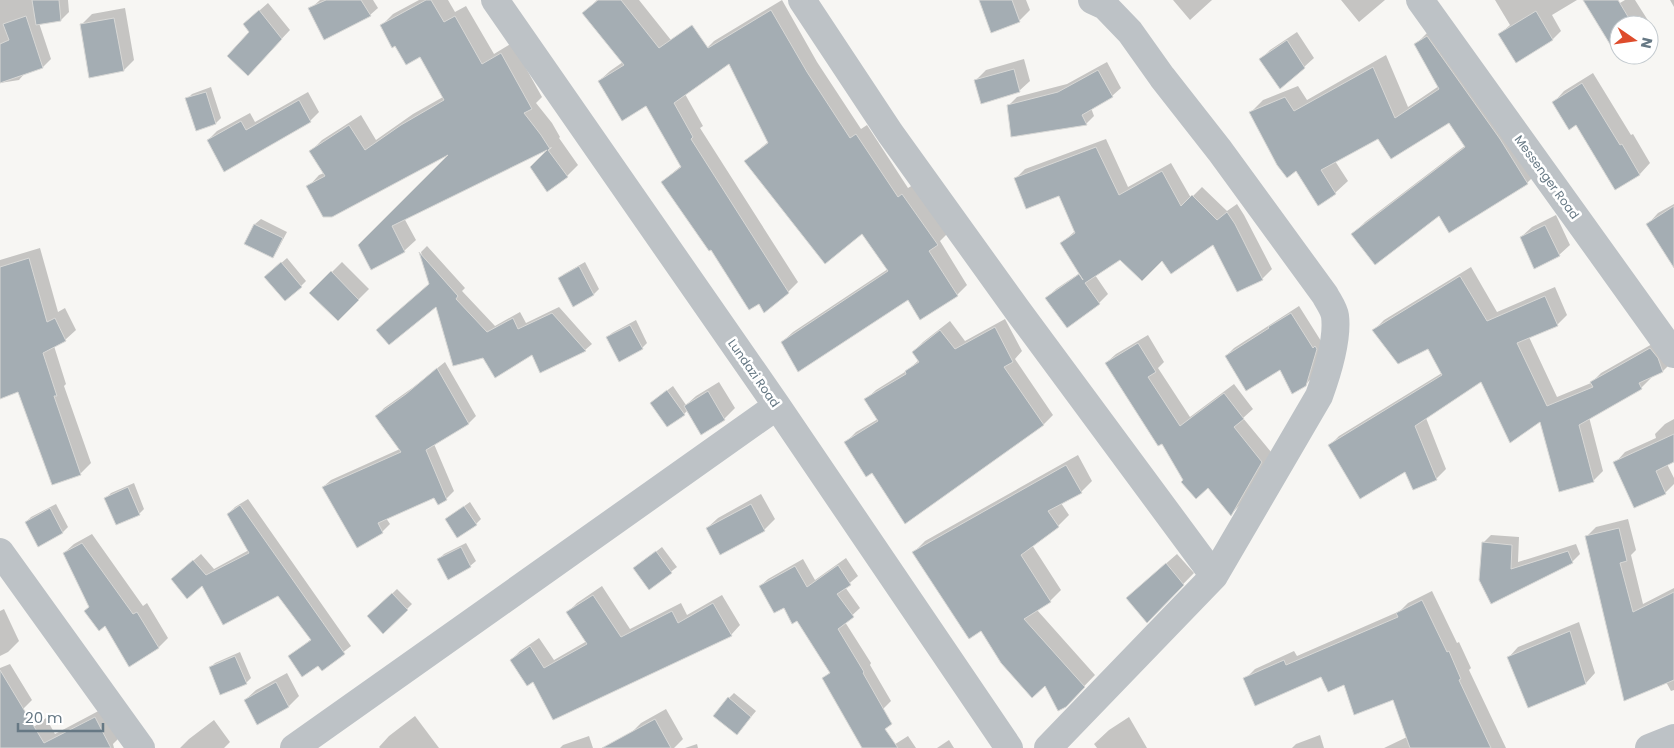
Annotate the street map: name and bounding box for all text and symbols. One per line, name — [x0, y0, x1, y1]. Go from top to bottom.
north arrow — [1609, 15, 1659, 65]
text: N — [1636, 36, 1658, 50]
street label: Messenger Road — [1511, 132, 1583, 222]
street label: Lundazi Road — [724, 336, 784, 410]
scale bar — [18, 700, 102, 732]
text: 20 m — [25, 707, 63, 728]

